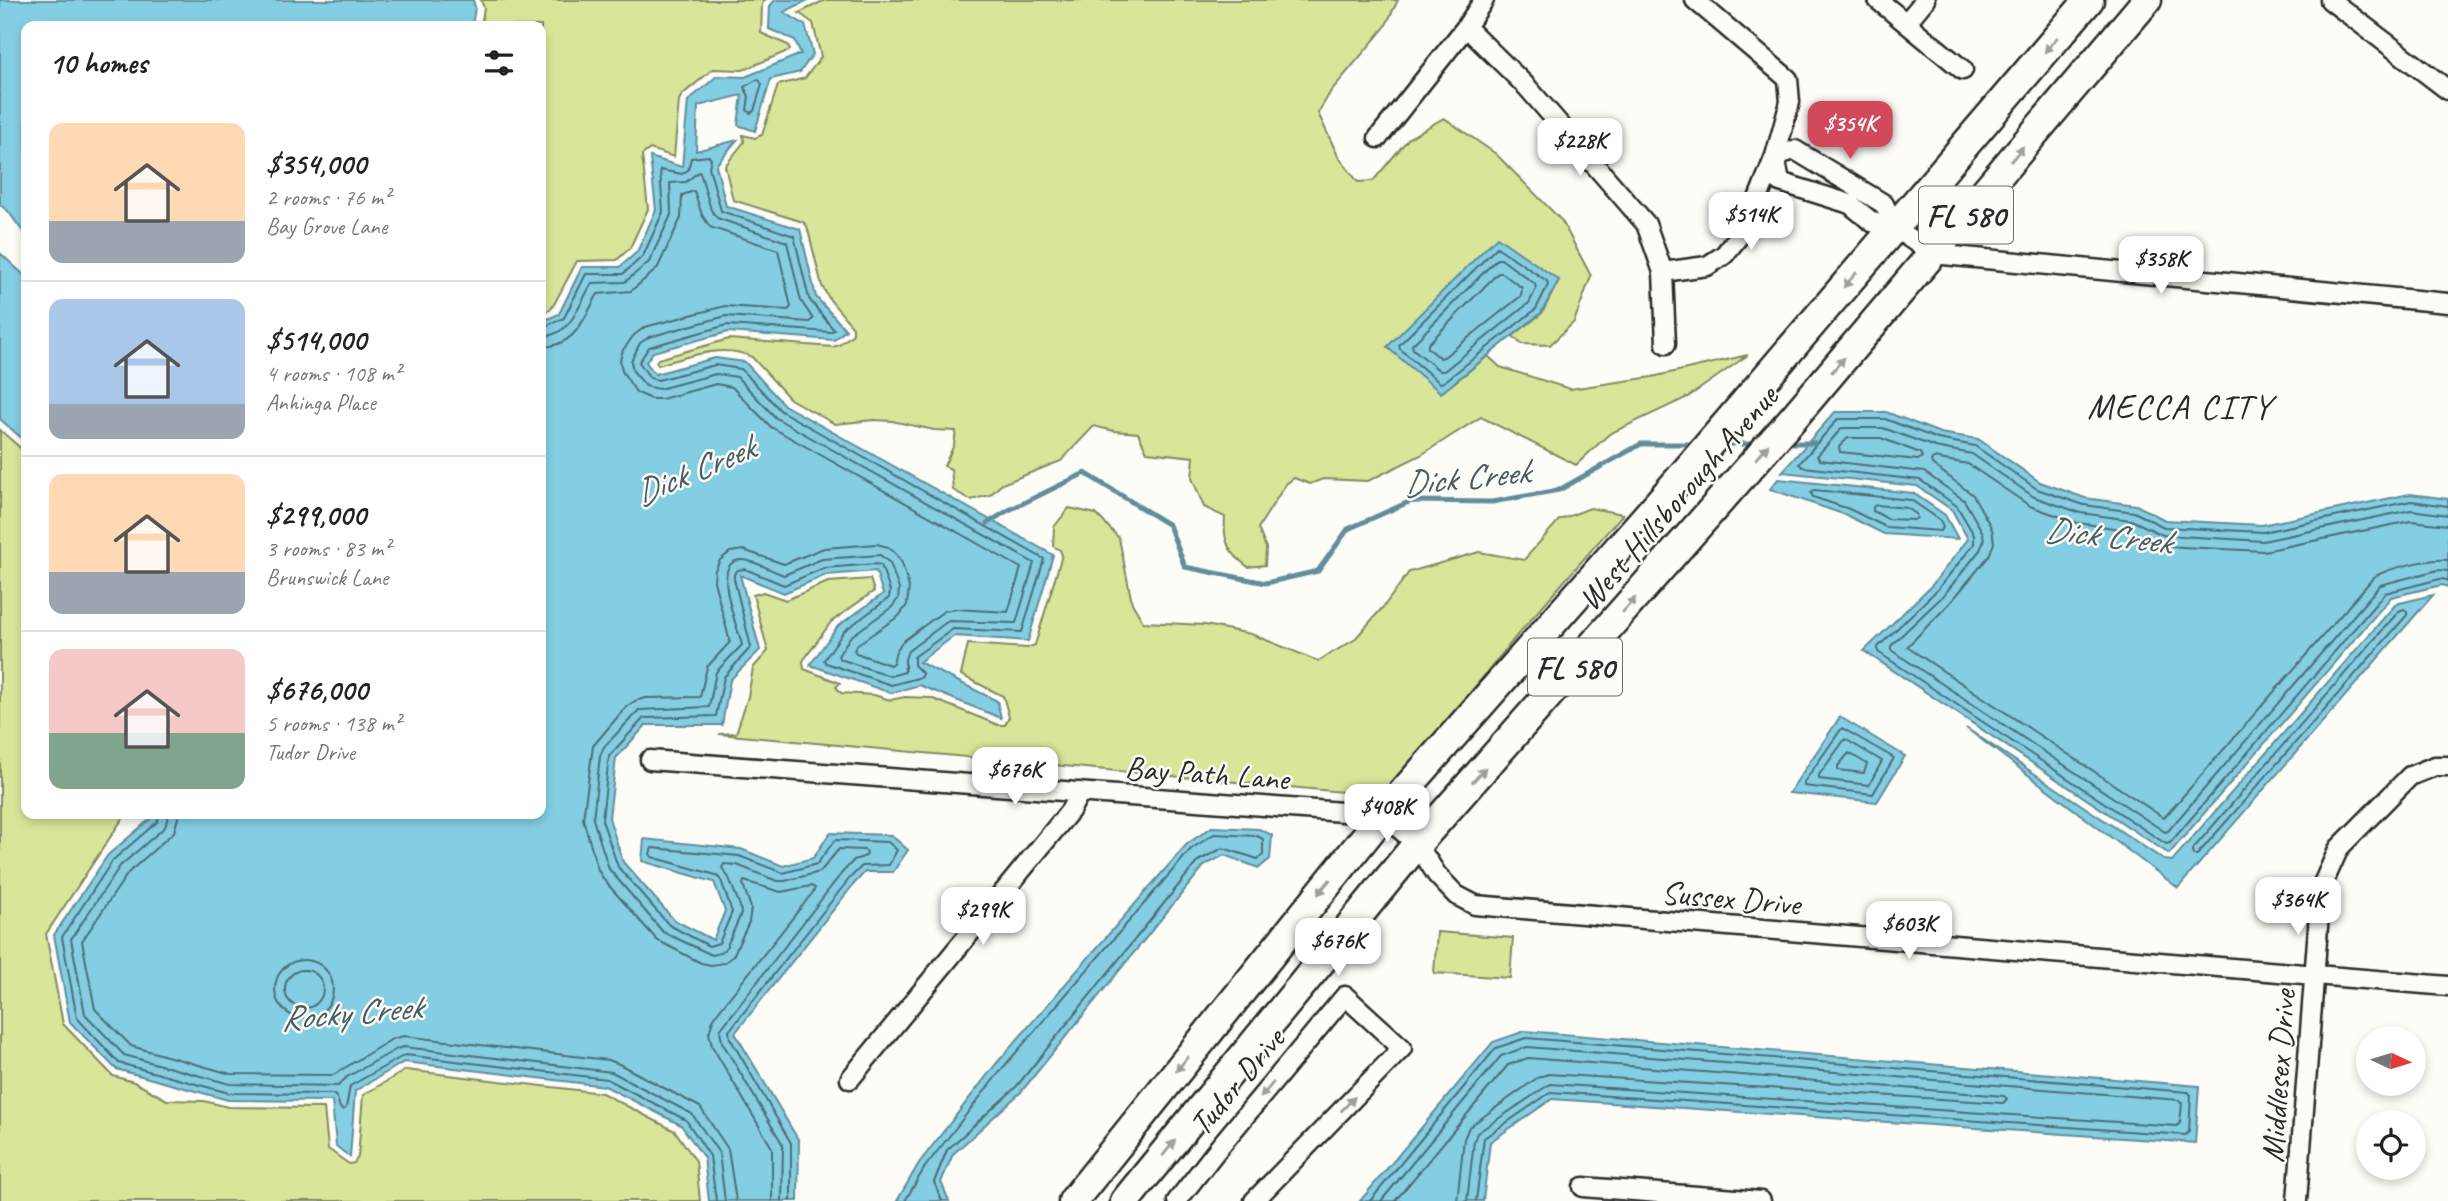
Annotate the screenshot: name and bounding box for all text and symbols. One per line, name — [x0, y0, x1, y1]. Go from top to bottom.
one-way arrow — [2043, 36, 2059, 54]
text: 10 homes — [49, 44, 147, 82]
icon: filters — [480, 44, 518, 82]
pin: $354K — [1801, 102, 1899, 161]
text: $354K — [1824, 109, 1876, 138]
pin: $228K — [1531, 118, 1629, 178]
text: $228K — [1553, 126, 1607, 155]
text: $354,000 — [266, 145, 366, 183]
one-way arrow — [2009, 146, 2024, 163]
icon: home — [105, 151, 189, 235]
text: 2 rooms · 76 m² — [266, 183, 390, 212]
road number: FL 580 — [1919, 187, 2013, 244]
pin: $514K — [1702, 192, 1800, 252]
text: $514K — [1725, 200, 1777, 229]
text: Bay Grove Lane — [266, 212, 387, 241]
pin: $358K — [2112, 236, 2210, 296]
text: $358K — [2135, 244, 2187, 273]
one-way arrow — [1842, 271, 1858, 289]
text: $514,000 — [266, 321, 366, 359]
icon: home — [105, 327, 189, 411]
one-way arrow — [1830, 356, 1846, 374]
text: 4 rooms · 108 m² — [266, 359, 401, 388]
street label: West Hillsborough Avenue — [1569, 375, 1788, 619]
district label: MECCA CITY — [2087, 384, 2277, 429]
text: Anhinga Place — [266, 388, 376, 417]
water label: Dick Creek — [627, 423, 767, 516]
one-way arrow — [1754, 443, 1770, 461]
water label: Dick Creek — [1401, 448, 1537, 506]
text: $299,000 — [266, 496, 366, 534]
icon: home — [105, 502, 189, 586]
water label: Dick Creek — [2043, 507, 2179, 565]
text: 3 rooms · 83 m² — [266, 534, 390, 563]
text: Brunswick Lane — [266, 563, 388, 592]
one-way arrow — [1621, 596, 1636, 613]
road number: FL 580 — [1528, 638, 1622, 696]
text: $676,000 — [266, 671, 368, 709]
icon: home — [105, 677, 189, 761]
text: 5 rooms · 138 m² — [266, 709, 401, 738]
text: Tudor Drive — [266, 738, 355, 767]
street label: Bay Path Lane — [1124, 746, 1292, 800]
pin: $676K — [966, 748, 1064, 807]
text: $676K — [988, 755, 1042, 784]
one-way arrow — [1471, 766, 1487, 784]
pin: $408K — [1338, 784, 1436, 844]
text: $408K — [1360, 792, 1414, 821]
street label: Sussex Drive — [1660, 871, 1804, 925]
one-way arrow — [1317, 878, 1332, 896]
pin: $364K — [2249, 878, 2347, 937]
text: $364K — [2271, 885, 2325, 914]
pin: $299K — [934, 888, 1032, 947]
text: $299K — [957, 895, 1009, 924]
pin: $603K — [1860, 902, 1958, 961]
text: $603K — [1882, 909, 1936, 938]
pin: $676K — [1289, 918, 1387, 978]
text: $676K — [1311, 926, 1365, 955]
water label: Rocky Creek — [279, 983, 429, 1041]
street label: Middlesex Drive — [2251, 986, 2305, 1164]
street label: Tudor Drive — [1180, 1018, 1295, 1144]
north arrow — [2356, 1026, 2426, 1096]
map controls — [2356, 1026, 2426, 1180]
one-way arrow — [1174, 1055, 1189, 1073]
one-way arrow — [1260, 1081, 1275, 1098]
one-way arrow — [1339, 1096, 1355, 1113]
button: locate — [2356, 1110, 2426, 1180]
one-way arrow — [1161, 1140, 1176, 1158]

